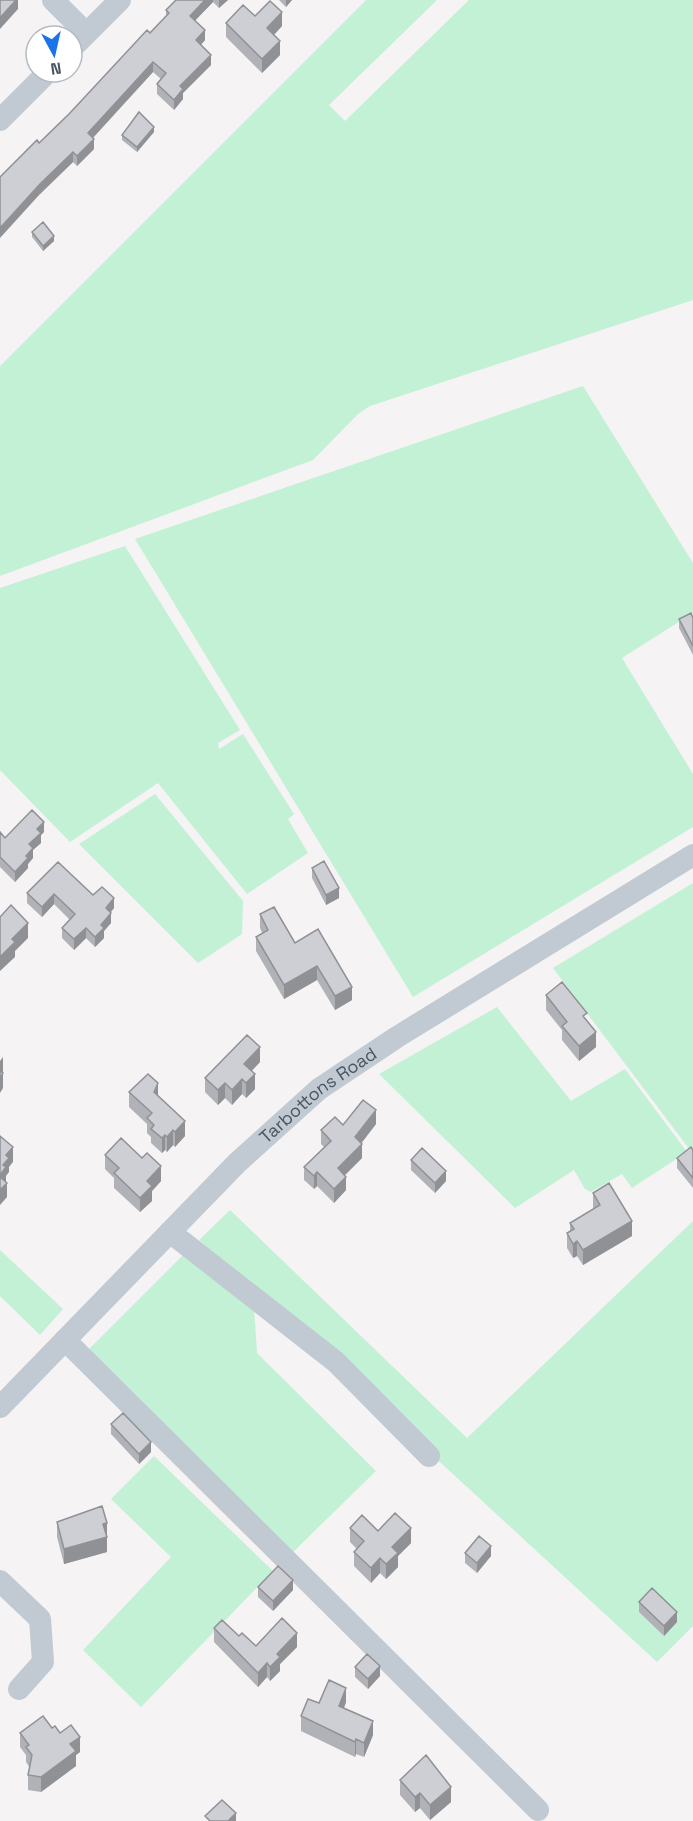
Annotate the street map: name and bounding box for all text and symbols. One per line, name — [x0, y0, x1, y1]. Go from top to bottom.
north arrow — [24, 24, 84, 84]
text: N — [49, 57, 63, 80]
street label: Tarbottons Road — [254, 1042, 381, 1148]

